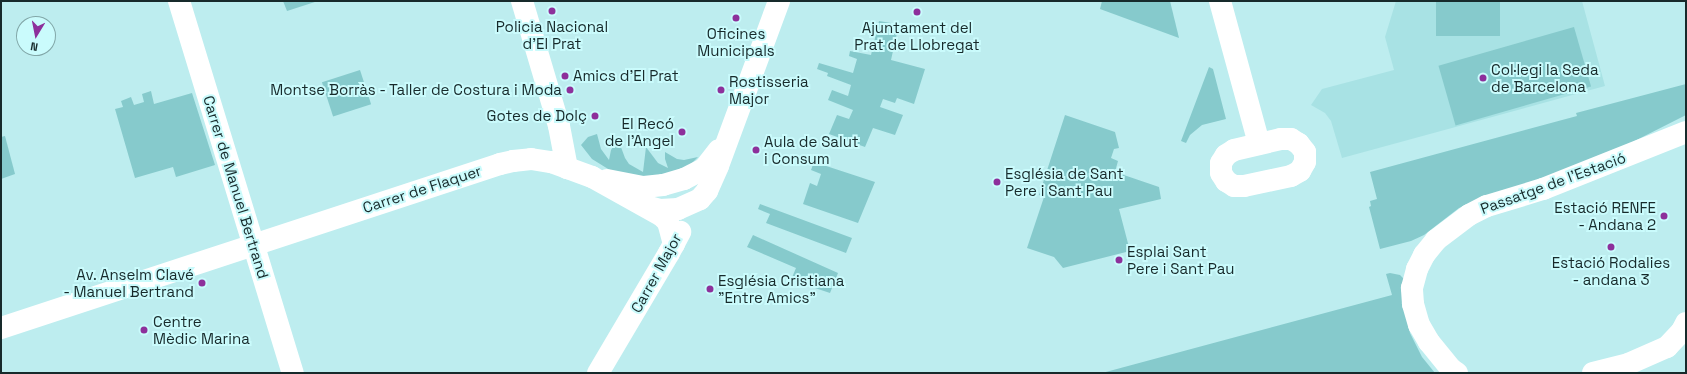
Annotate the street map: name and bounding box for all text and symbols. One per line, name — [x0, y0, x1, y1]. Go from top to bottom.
marker: Policia Nacional d'El Prat — [547, 6, 557, 16]
marker: Ajuntament del Prat de Llobregat — [912, 7, 922, 17]
marker: Oficines Municipals — [731, 13, 741, 23]
north arrow — [16, 16, 56, 56]
place label: Policia Nacional d'El Prat — [496, 17, 608, 52]
place label: Ajuntament del Prat de Llobregat — [854, 18, 980, 53]
place label: Oficines Municipals — [697, 24, 775, 59]
text: N — [29, 39, 39, 54]
place label: Col·legi la Seda de Barcelona — [1491, 60, 1599, 95]
place label: Amics d'El Prat — [573, 67, 679, 85]
marker: Amics d'El Prat — [560, 71, 570, 81]
place label: Rostisseria Major — [729, 72, 809, 107]
marker: Col·legi la Seda de Barcelona — [1478, 73, 1488, 83]
place label: Montse Borràs - Taller de Costura i Moda — [269, 81, 562, 99]
marker: Montse Borràs - Taller de Costura i Moda — [565, 85, 575, 95]
marker: Rostisseria Major — [716, 85, 726, 95]
street label: Carrer de Manuel Bertrand — [200, 93, 272, 281]
place label: Gotes de Dolç — [487, 107, 587, 125]
marker: Gotes de Dolç — [590, 111, 600, 121]
place label: El Recó de l'Angel — [605, 114, 674, 149]
marker: El Recó de l'Angel — [677, 127, 687, 137]
place label: Aula de Salut i Consum — [764, 132, 859, 167]
marker: Aula de Salut i Consum — [751, 145, 761, 155]
street label: Passatge de l'Estació — [1478, 148, 1628, 218]
street label: Carrer de Flaquer — [360, 161, 484, 217]
place label: Església de Sant Pere i Sant Pau — [1005, 164, 1124, 199]
marker: Església de Sant Pere i Sant Pau — [992, 177, 1002, 187]
place label: Estació RENFE - Andana 2 — [1554, 198, 1656, 233]
marker: Estació RENFE - Andana 2 — [1659, 211, 1669, 221]
street label: Carrer Major — [627, 230, 685, 316]
place label: Esplai Sant Pere i Sant Pau — [1127, 242, 1234, 277]
marker: Estació Rodalies - andana 3 — [1606, 242, 1616, 252]
place label: Estació Rodalies - andana 3 — [1552, 253, 1670, 288]
marker: Esplai Sant Pere i Sant Pau — [1114, 255, 1124, 265]
place label: Av. Anselm Clavé - Manuel Bertrand — [63, 265, 194, 300]
place label: Església Cristiana "Entre Amics" — [718, 271, 844, 306]
marker: Av. Anselm Clavé - Manuel Bertrand — [197, 278, 207, 288]
marker: Església Cristiana "Entre Amics" — [705, 284, 715, 294]
place label: Centre Mèdic Marina — [153, 312, 250, 347]
marker: Centre Mèdic Marina — [138, 324, 150, 336]

